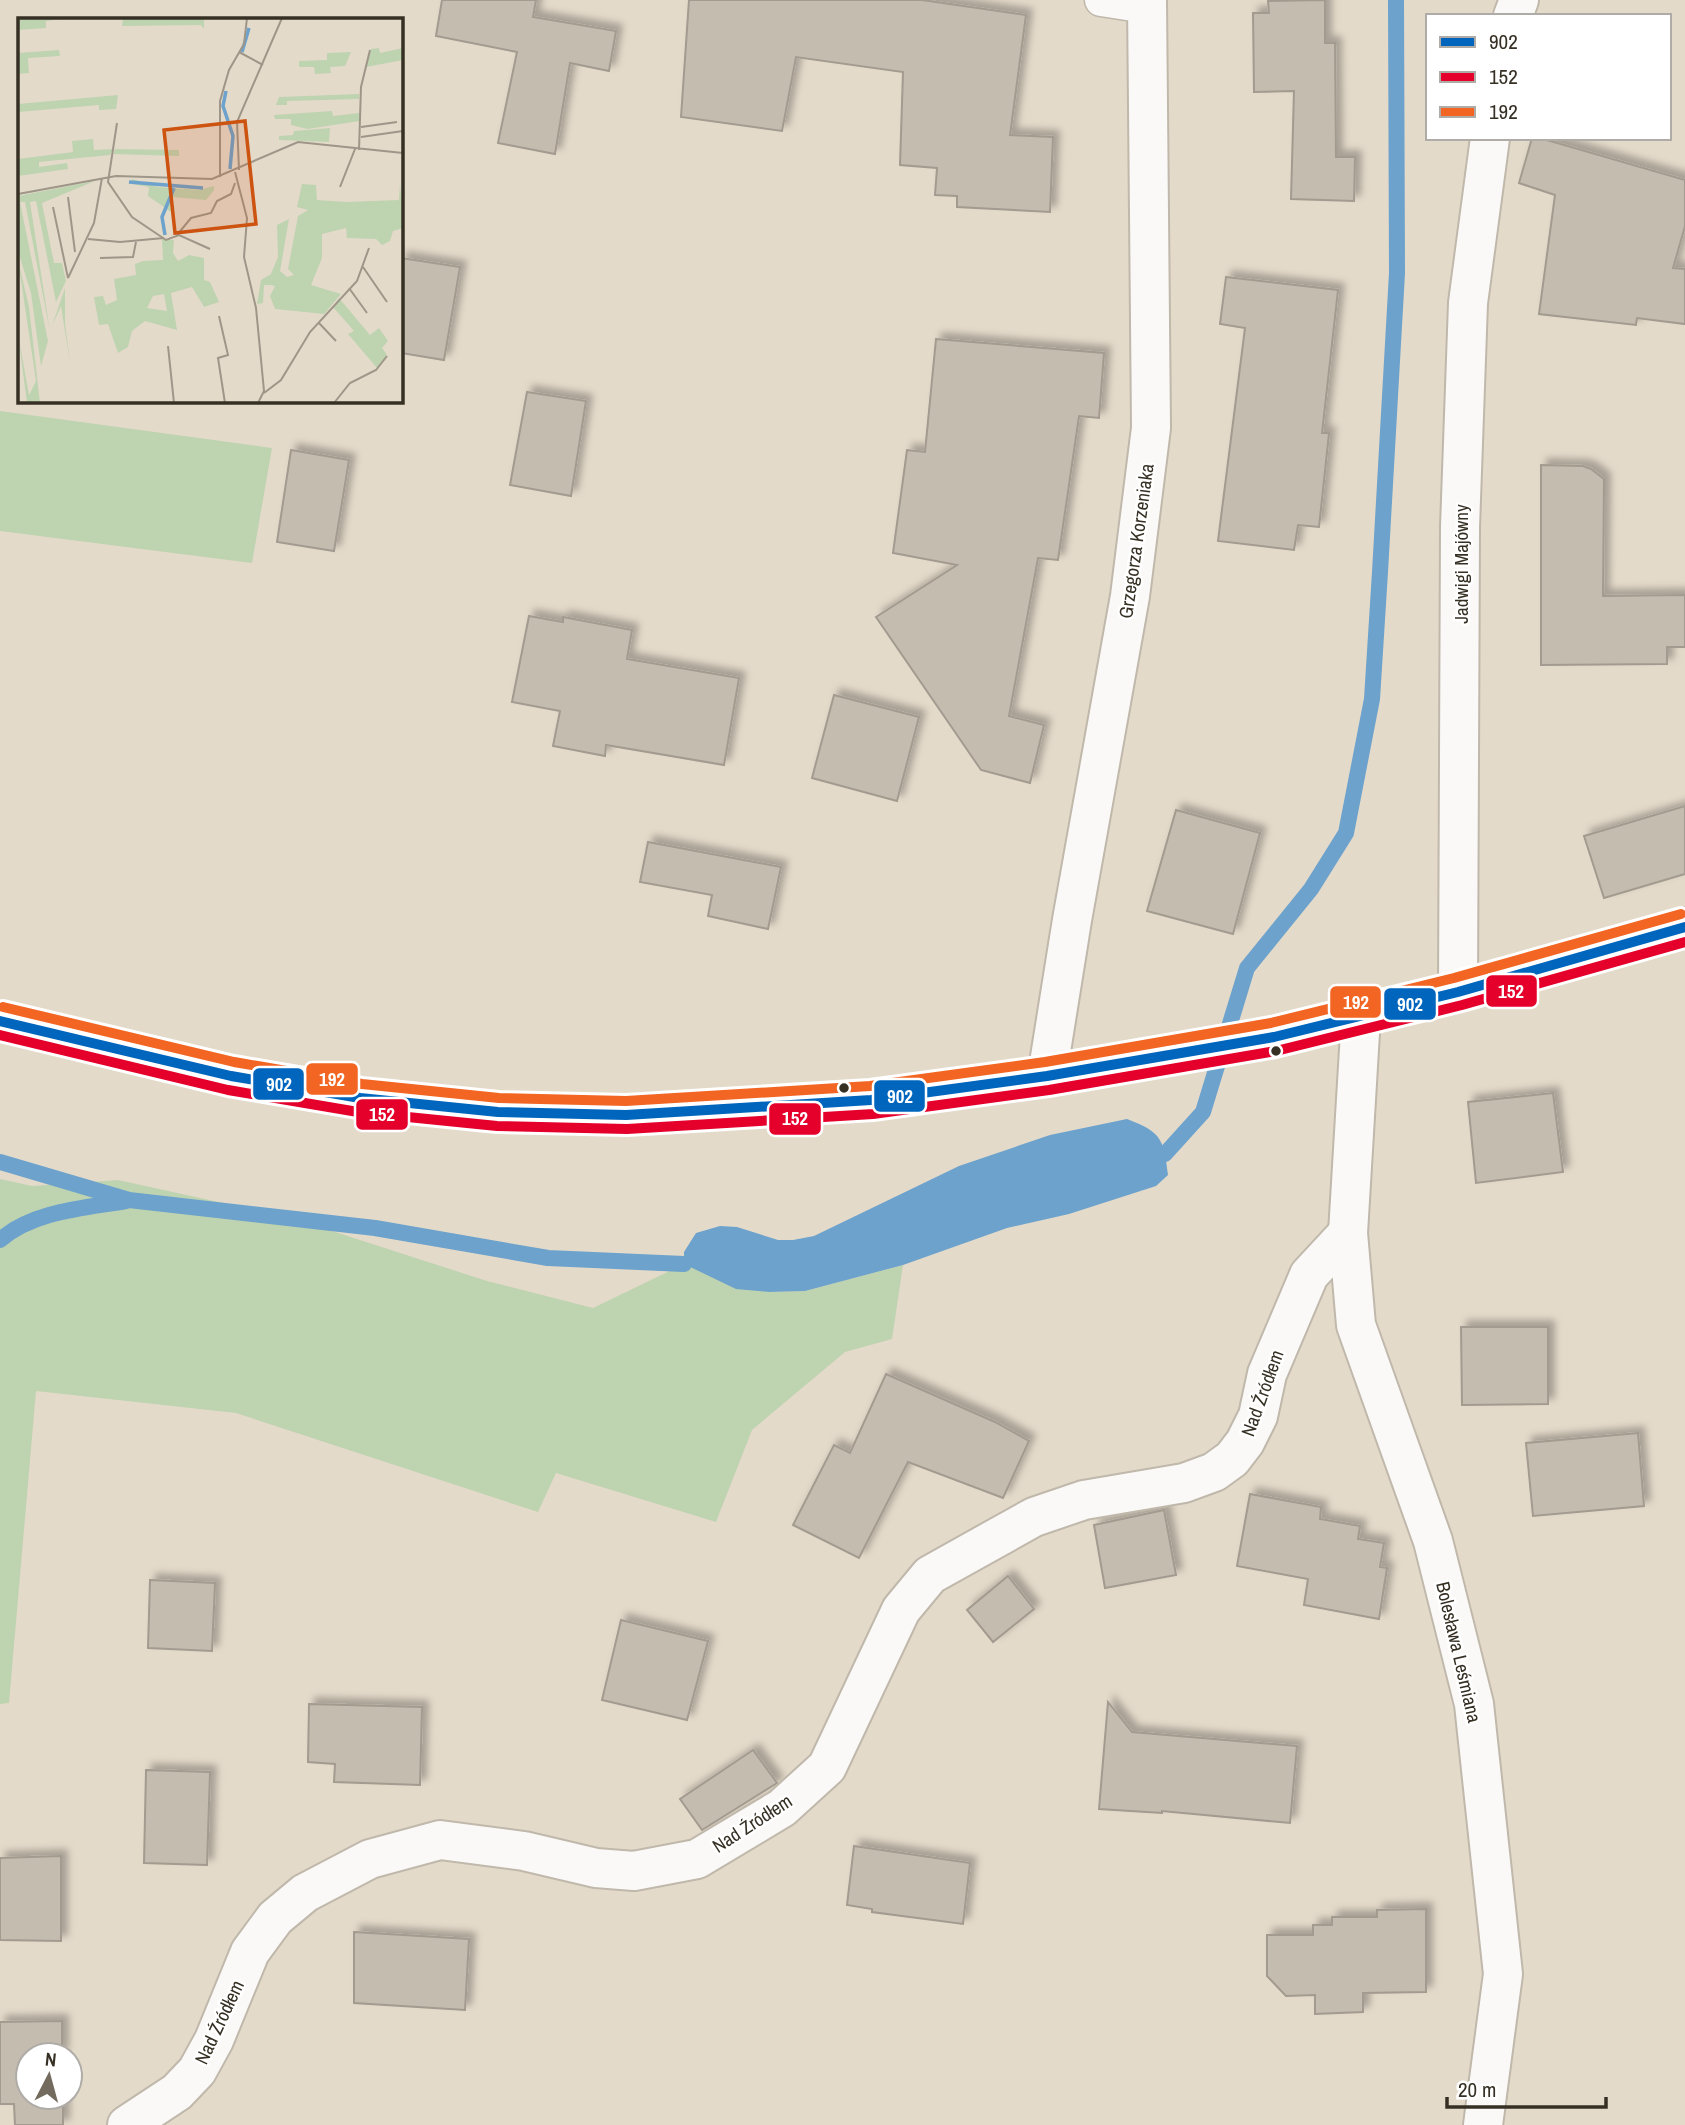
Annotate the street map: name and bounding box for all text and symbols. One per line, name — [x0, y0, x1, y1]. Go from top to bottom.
legend — [1426, 14, 1671, 140]
inset map — [18, 18, 402, 402]
text: 902 — [1489, 27, 1518, 56]
text: 152 — [1489, 62, 1518, 91]
text: 192 — [1489, 97, 1518, 126]
street label: Grzegorza Korzeniaka — [1112, 462, 1160, 620]
street label: Jadwigi Majówny — [1448, 504, 1474, 624]
line badge: 152 — [1485, 974, 1538, 1008]
text: 152 — [1498, 978, 1524, 1004]
line badge: 192 — [1329, 985, 1382, 1019]
line badge: 902 — [1383, 987, 1437, 1021]
text: 192 — [1343, 989, 1369, 1015]
text: 902 — [1397, 991, 1423, 1017]
unlabelled marker — [1269, 1044, 1283, 1058]
line badge: 192 — [305, 1062, 359, 1096]
text: 192 — [319, 1066, 345, 1092]
line badge: 902 — [252, 1067, 305, 1101]
text: 902 — [266, 1071, 292, 1097]
line badge: 902 — [873, 1079, 926, 1113]
unlabelled marker — [837, 1081, 851, 1095]
text: 902 — [887, 1083, 913, 1109]
line badge: 152 — [355, 1098, 409, 1131]
text: 152 — [369, 1101, 395, 1127]
line badge: 152 — [768, 1102, 822, 1136]
text: 152 — [782, 1105, 808, 1131]
street label: Nad Źródłem — [1234, 1346, 1290, 1440]
street label: Bolesława Leśmiana — [1430, 1579, 1488, 1725]
street label: Nad Źródłem — [707, 1788, 797, 1858]
street label: Nad Źródłem — [188, 1976, 250, 2068]
north arrow — [14, 2041, 84, 2111]
text: N — [44, 2046, 58, 2073]
scale bar — [1447, 2066, 1606, 2110]
text: 20 m — [1458, 2075, 1496, 2104]

